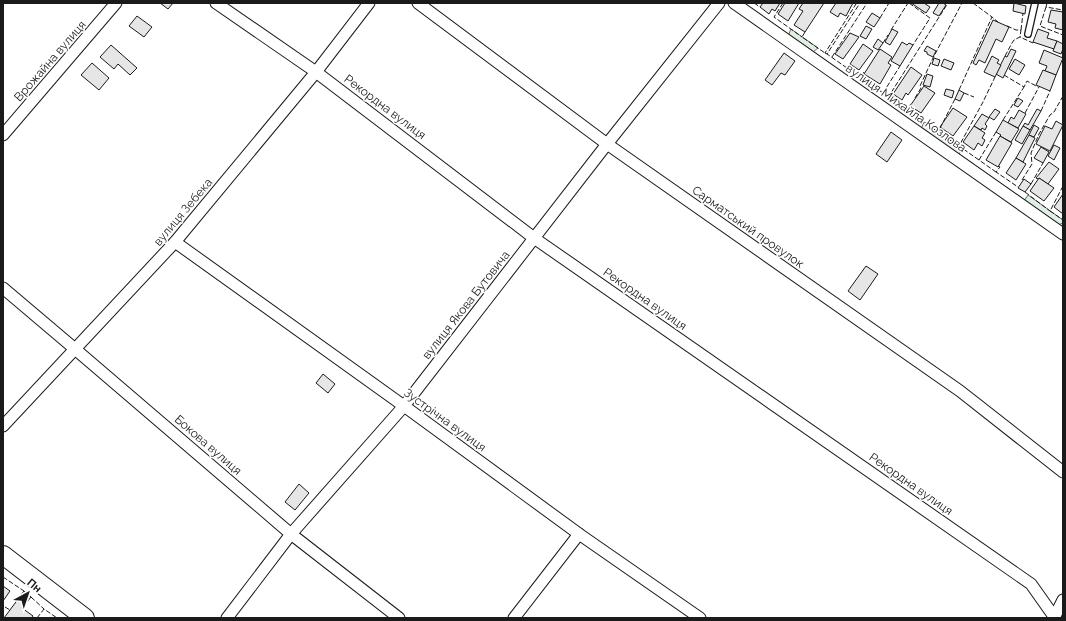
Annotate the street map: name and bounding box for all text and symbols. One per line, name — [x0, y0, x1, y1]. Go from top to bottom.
street label: Врожайна вулиця — [11, 18, 89, 104]
street label: вулиця Михайла Козлова — [843, 61, 969, 155]
street label: Рекордна вулиця — [341, 72, 429, 142]
street label: вулиця Зебека — [151, 175, 215, 249]
street label: Сарматський провулок — [689, 183, 807, 271]
street label: вулиця Якова Бутовича — [419, 248, 513, 362]
street label: Рекордна вулиця — [601, 265, 689, 333]
street label: Зустрічна вулиця — [401, 386, 489, 454]
street label: Бокова вулиця — [172, 412, 244, 478]
street label: Рекордна вулиця — [867, 450, 955, 518]
north arrow — [8, 573, 48, 613]
text: Пн — [24, 576, 44, 595]

